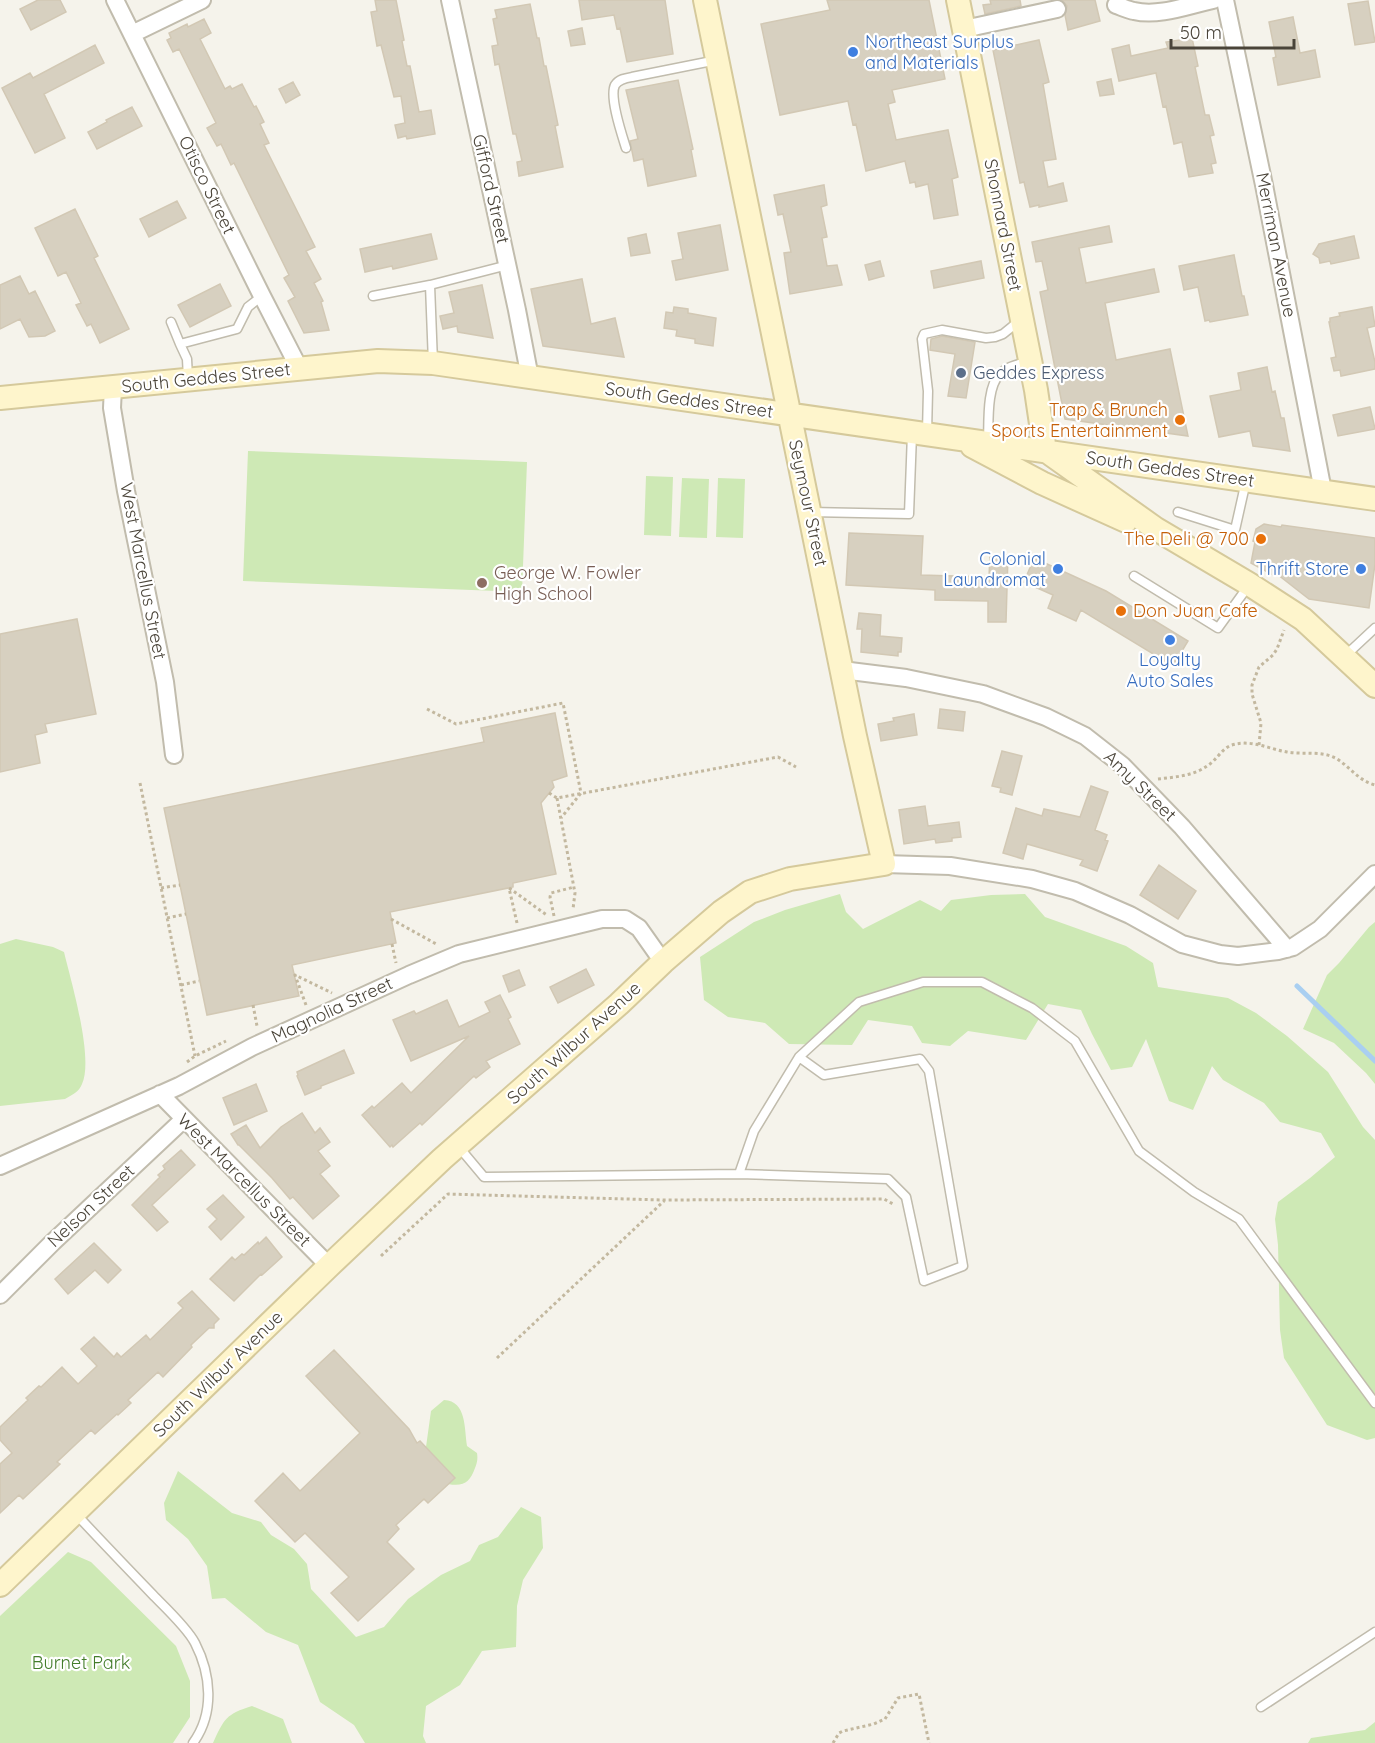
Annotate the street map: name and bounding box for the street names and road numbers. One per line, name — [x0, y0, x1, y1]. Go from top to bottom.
street label: Otisco Street — [174, 132, 241, 238]
street label: Gifford Street — [468, 132, 515, 246]
street label: Shonnard Street — [979, 157, 1028, 293]
street label: Merriman Avenue — [1251, 171, 1302, 319]
street label: South Geddes Street — [120, 357, 292, 398]
street label: South Geddes Street — [603, 376, 775, 423]
street label: Seymour Street — [784, 437, 833, 568]
street label: South Geddes Street — [1084, 445, 1256, 492]
street label: West Marcellus Street — [115, 481, 172, 661]
street label: Amy Street — [1099, 745, 1182, 826]
street label: Magnolia Street — [267, 971, 396, 1048]
street label: South Wilbur Avenue — [502, 976, 645, 1109]
street label: West Marcellus Street — [173, 1108, 316, 1251]
street label: Nelson Street — [42, 1159, 139, 1252]
street label: South Wilbur Avenue — [148, 1305, 288, 1442]

